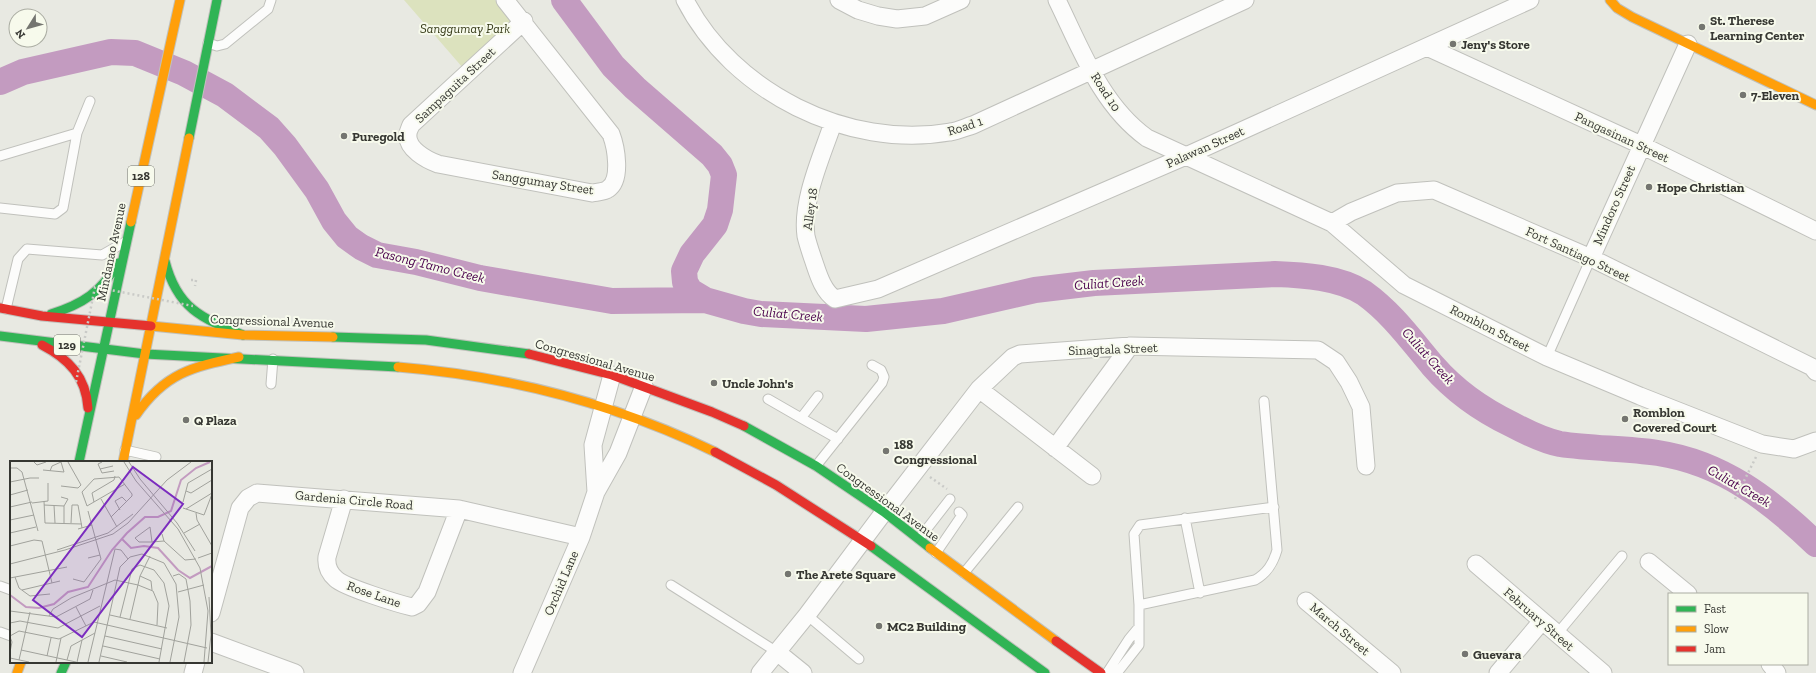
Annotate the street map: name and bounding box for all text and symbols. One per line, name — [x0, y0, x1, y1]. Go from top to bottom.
north arrow — [8, 8, 48, 48]
place label: St. Therese Learning Center — [1710, 13, 1805, 43]
park label: Sanggumay Park — [420, 21, 510, 36]
marker: St. Therese Learning Center — [1697, 22, 1707, 32]
text: N — [12, 26, 28, 41]
place label: Jeny's Store — [1461, 37, 1531, 52]
marker: Jeny's Store — [1448, 39, 1458, 49]
street label: Sampaguita Street — [412, 44, 498, 126]
street label: Road 10 — [1088, 70, 1124, 114]
place label: 7-Eleven — [1751, 88, 1800, 103]
marker: 7-Eleven — [1738, 90, 1748, 100]
street label: Pangasinan Street — [1573, 109, 1672, 165]
street label: Road 1 — [946, 113, 984, 139]
street label: Palawan Street — [1164, 123, 1247, 171]
place label: Puregold — [352, 129, 405, 144]
marker: Puregold — [339, 131, 349, 141]
street label: Mindoro Street — [1590, 163, 1638, 247]
road number: 128 — [128, 166, 154, 186]
street label: Sanggumay Street — [491, 167, 595, 197]
place label: Hope Christian — [1657, 180, 1745, 195]
marker: Hope Christian — [1644, 182, 1654, 192]
street label: Alley 18 — [800, 187, 820, 231]
street label: Mindanao Avenue — [93, 201, 129, 303]
street label: Fort Santiago Street — [1523, 223, 1633, 285]
water label: Pasong Tamo Creek — [374, 243, 486, 287]
water label: Culiat Creek — [1073, 272, 1145, 294]
street label: Romblon Street — [1448, 301, 1533, 355]
water label: Culiat Creek — [752, 302, 824, 326]
street label: Congressional Avenue — [210, 311, 334, 331]
water label: Culiat Creek — [1398, 324, 1458, 388]
road number: 129 — [54, 335, 80, 355]
street label: Congressional Avenue — [533, 336, 657, 384]
street label: Sinagtala Street — [1068, 340, 1158, 358]
place label: Uncle John's — [722, 376, 794, 391]
marker: Uncle John's — [709, 378, 719, 388]
place label: Romblon Covered Court — [1633, 405, 1717, 435]
place label: Q Plaza — [194, 413, 237, 428]
marker: Romblon Covered Court — [1620, 414, 1630, 424]
marker: Q Plaza — [181, 415, 191, 425]
place label: 188 Congressional — [894, 437, 977, 467]
marker: 188 Congressional — [881, 446, 891, 456]
street label: Congressional Avenue — [833, 460, 943, 544]
inset map — [10, 461, 212, 663]
water label: Culiat Creek — [1704, 461, 1774, 511]
street label: Gardenia Circle Road — [294, 487, 414, 513]
street label: Orchid Lane — [541, 548, 581, 618]
place label: The Arete Square — [796, 567, 897, 582]
marker: The Arete Square — [783, 569, 793, 579]
street label: Rose Lane — [345, 578, 403, 610]
street label: February Street — [1501, 584, 1577, 654]
legend — [1668, 593, 1808, 665]
street label: March Street — [1307, 600, 1373, 658]
text: Fast — [1704, 602, 1727, 616]
place label: MC2 Building — [887, 619, 967, 634]
marker: MC2 Building — [874, 621, 884, 631]
text: Slow — [1704, 622, 1730, 636]
text: Jam — [1704, 642, 1726, 656]
place label: Guevara — [1473, 647, 1522, 662]
marker: Guevara — [1460, 649, 1470, 659]

